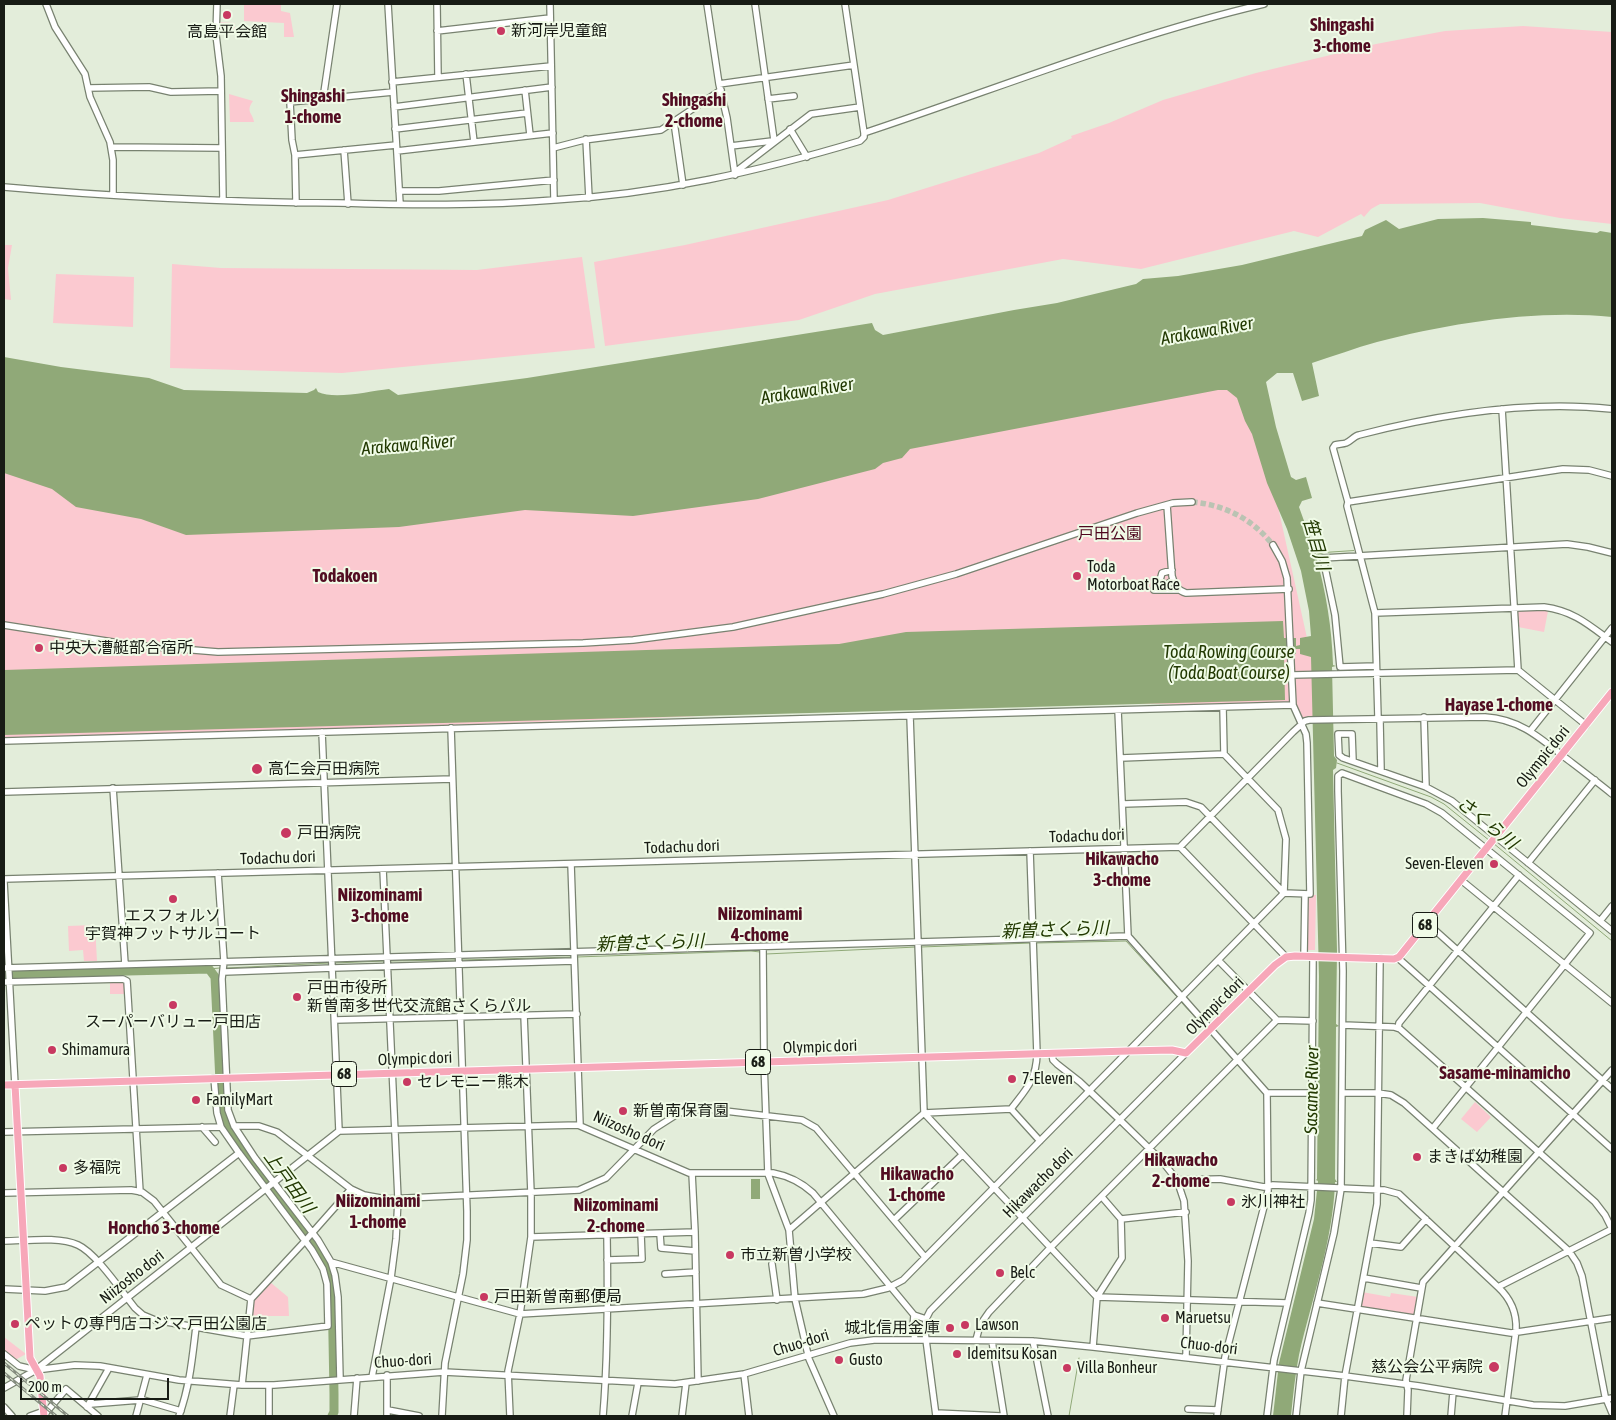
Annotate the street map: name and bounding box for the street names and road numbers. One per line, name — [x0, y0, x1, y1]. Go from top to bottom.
street label: Olympic dori — [1512, 722, 1574, 792]
street label: Todachu dori — [1049, 825, 1125, 847]
street label: Todachu dori — [644, 836, 720, 858]
street label: Todachu dori — [240, 847, 316, 869]
road number: 68 — [1412, 912, 1438, 938]
street label: Olympic dori — [1182, 973, 1248, 1039]
street label: Olympic dori — [782, 1036, 858, 1058]
street label: Olympic dori — [377, 1048, 453, 1070]
road number: 68 — [746, 1050, 770, 1074]
road number: 68 — [332, 1062, 356, 1086]
street label: Niizosho dori — [590, 1107, 668, 1155]
street label: Hikawacho dori — [999, 1144, 1077, 1222]
street label: Niizosho dori — [96, 1246, 168, 1308]
street label: Chuo-dori — [771, 1325, 831, 1361]
street label: Chuo-dori — [1179, 1333, 1239, 1359]
street label: Chuo-dori — [374, 1349, 432, 1373]

